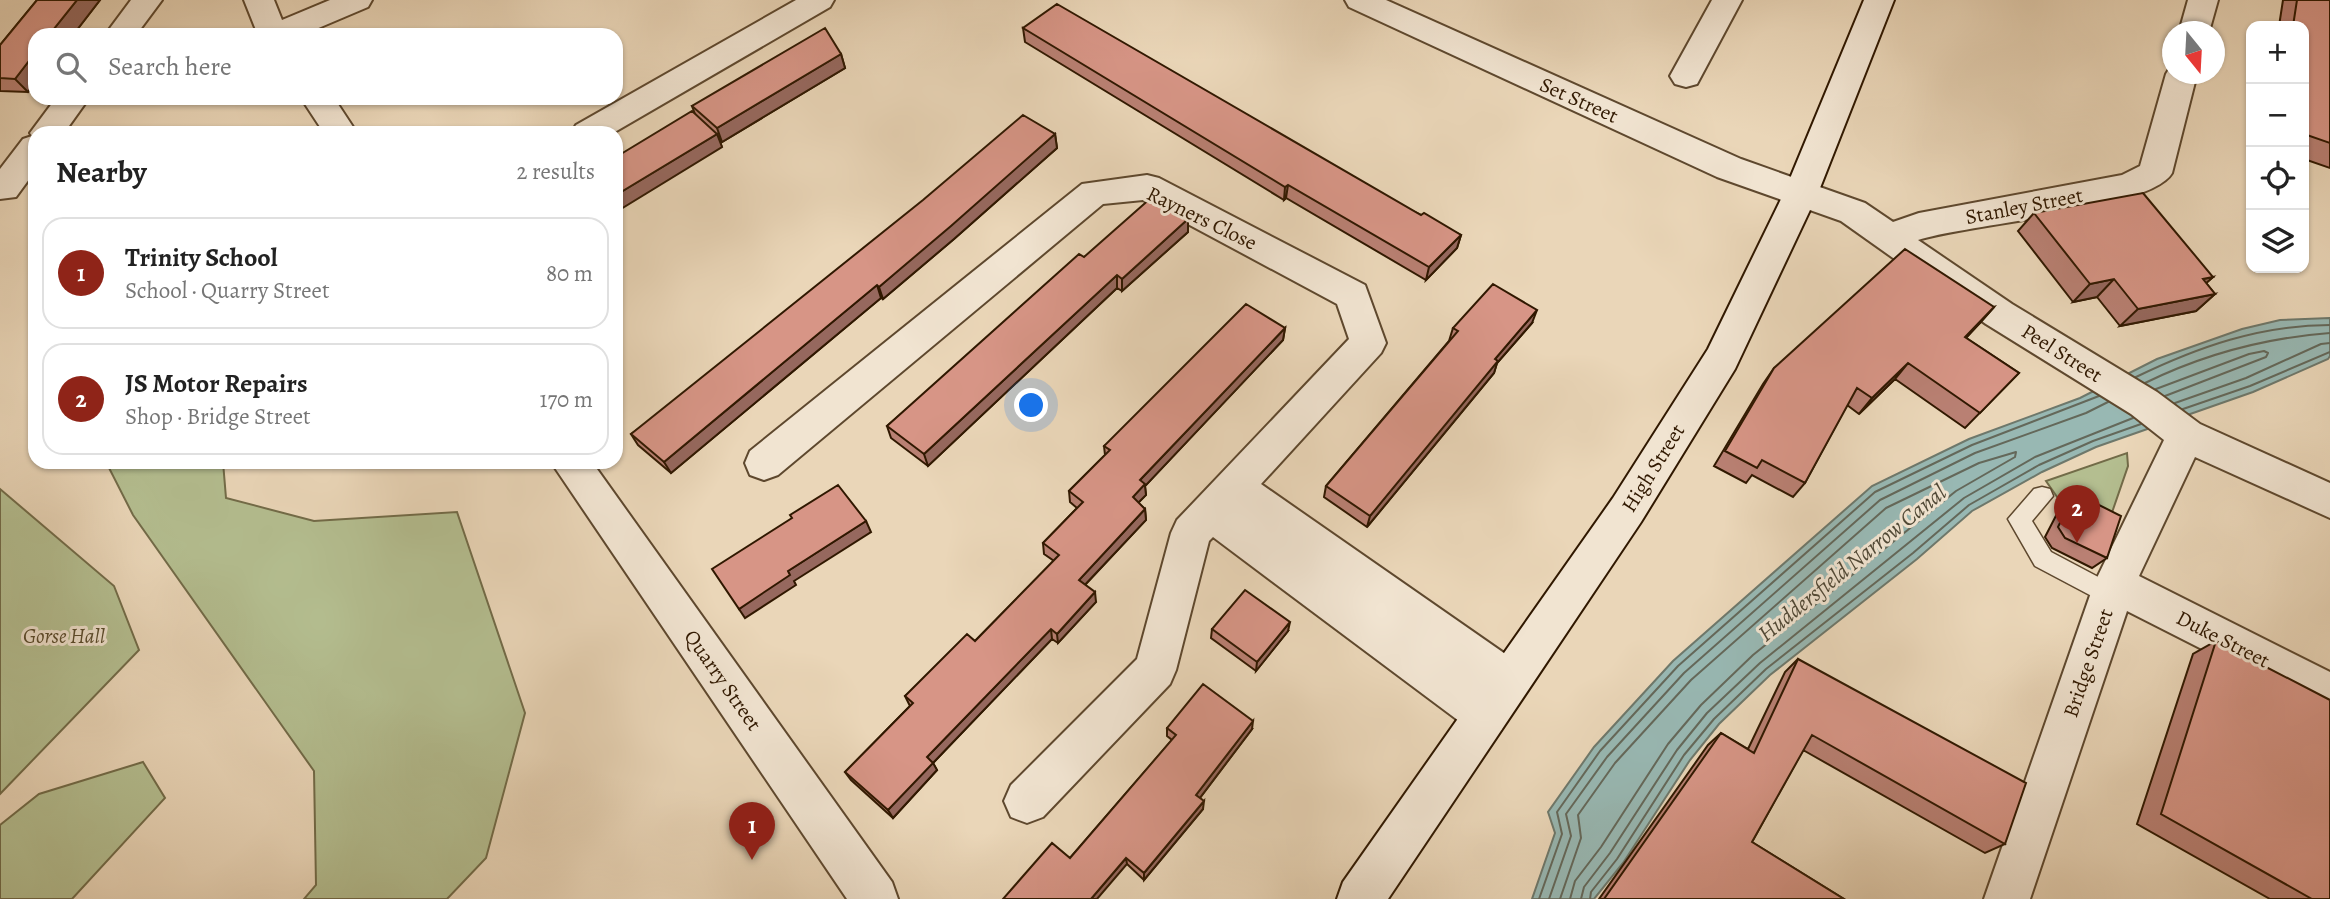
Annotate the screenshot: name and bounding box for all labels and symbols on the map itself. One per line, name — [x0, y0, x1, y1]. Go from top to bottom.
north arrow — [2162, 21, 2225, 84]
street label: Set Street — [1535, 70, 1623, 130]
street label: Rayners Close — [1142, 179, 1262, 257]
street label: Stanley Street — [1963, 181, 2085, 231]
street label: Peel Street — [2016, 317, 2108, 389]
your location — [1014, 388, 1048, 422]
street label: High Street — [1615, 419, 1691, 517]
water label: Huddersfield Narrow Canal — [1751, 477, 1953, 649]
pin: 2 — [2054, 485, 2100, 543]
street label: Duke Street — [2171, 604, 2275, 675]
street label: Bridge Street — [2056, 605, 2120, 721]
park label: Gorse Hall — [23, 622, 106, 650]
street label: Quarry Street — [678, 624, 768, 736]
pin: 1 — [729, 802, 775, 860]

